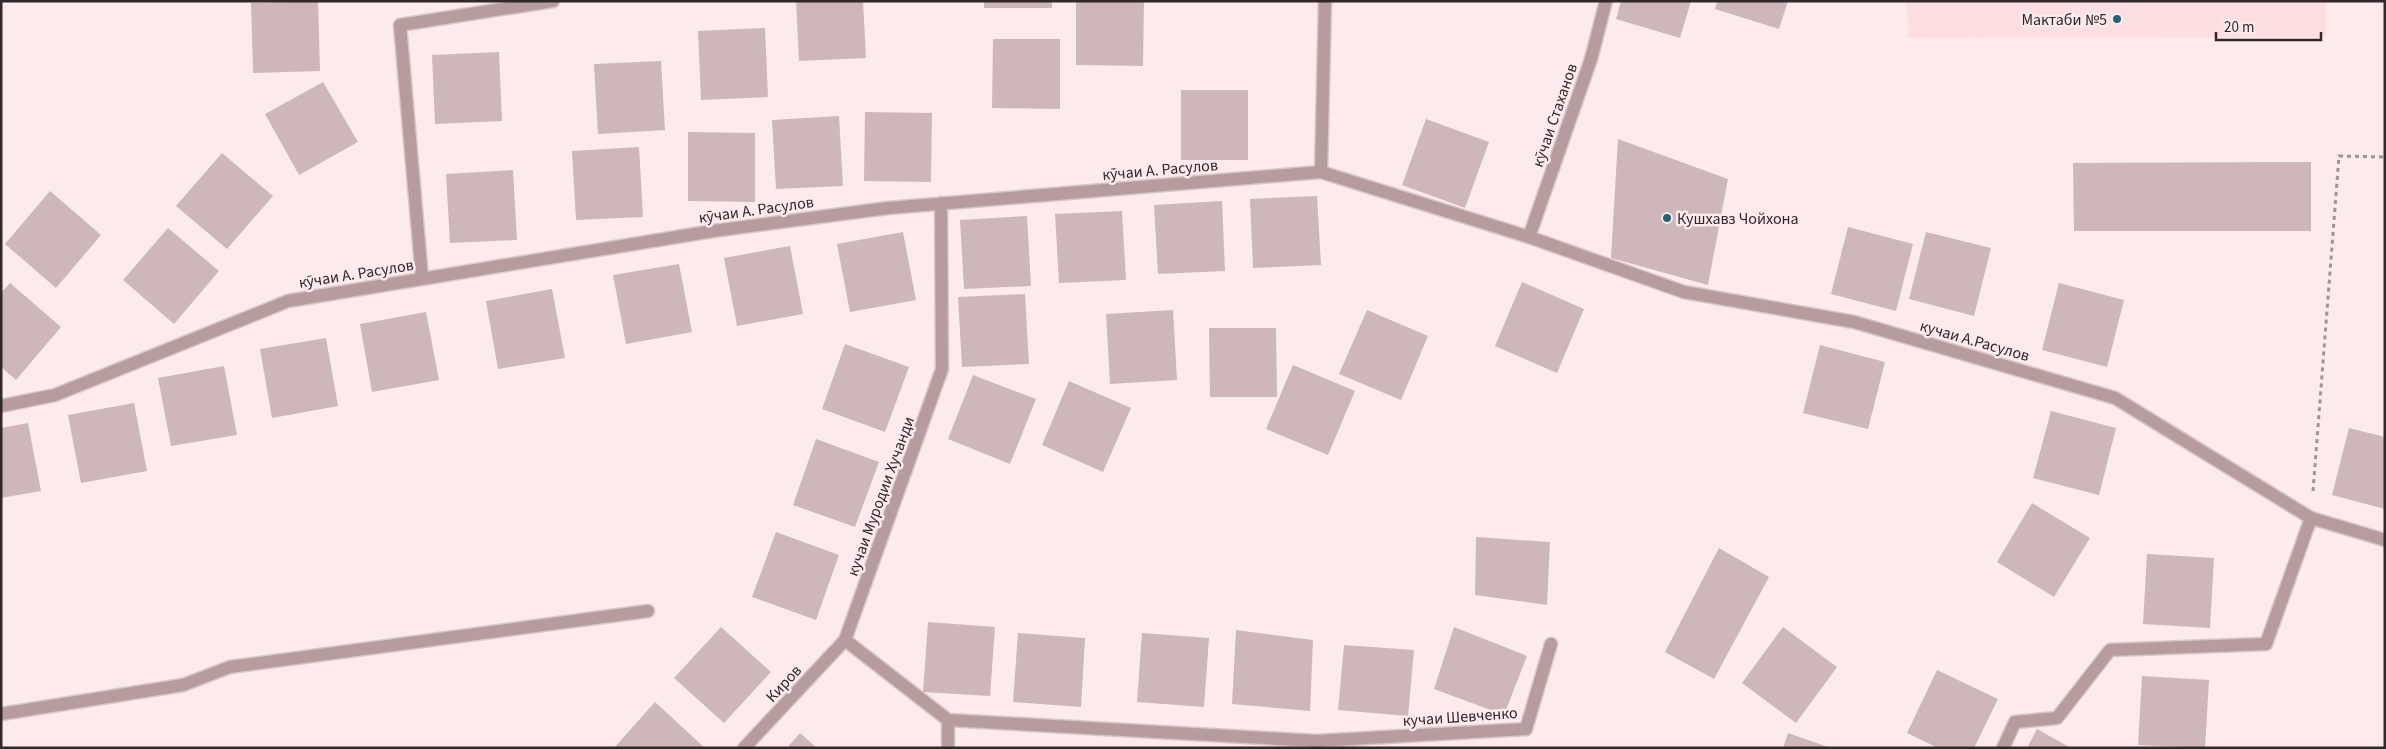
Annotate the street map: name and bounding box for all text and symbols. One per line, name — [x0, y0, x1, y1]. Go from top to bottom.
place label: Мактаби №5 — [2021, 9, 2107, 31]
scale bar — [2216, 10, 2321, 42]
marker: Мактаби №5 — [2111, 13, 2123, 25]
text: 20 m — [2224, 17, 2254, 38]
street label: кӯчаи Стаханов — [1527, 61, 1583, 170]
street label: кӯчаи А. Расулов — [1101, 154, 1219, 186]
street label: кӯчаи А. Расулов — [697, 191, 815, 229]
place label: Кушхавз Чойхона — [1677, 208, 1799, 230]
marker: Кушхавз Чойхона — [1661, 212, 1673, 224]
street label: кӯчаи А. Расулов — [297, 254, 415, 294]
street label: кучаи А.Расулов — [1917, 315, 2032, 367]
street label: кучаи Муродии Хучанди — [842, 413, 920, 579]
street label: Киров — [761, 660, 807, 707]
street label: кучаи Шевченко — [1402, 702, 1518, 732]

